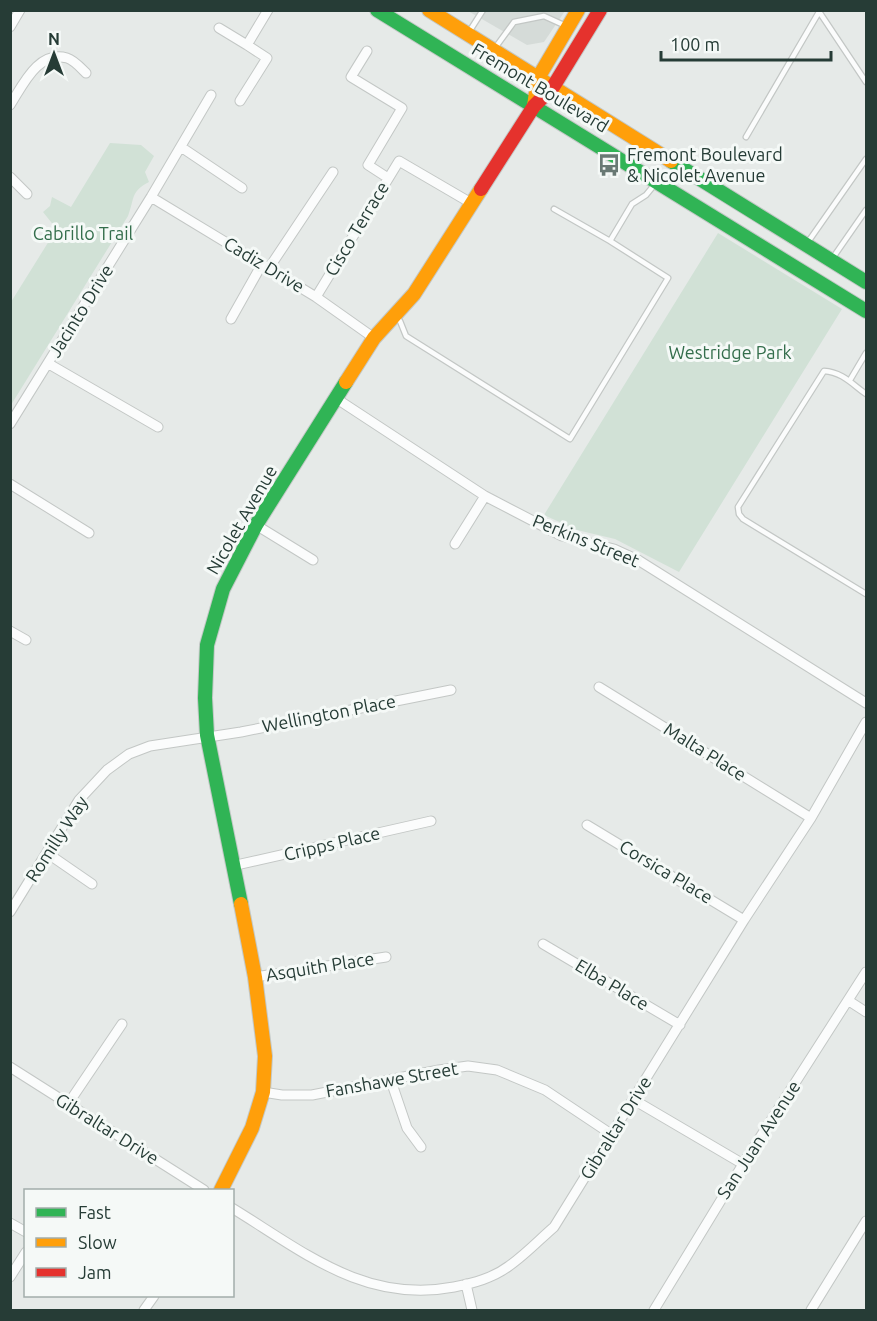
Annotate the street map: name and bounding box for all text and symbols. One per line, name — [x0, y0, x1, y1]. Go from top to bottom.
north arrow — [24, 24, 84, 84]
scale bar — [661, 24, 830, 62]
text: N — [48, 30, 60, 48]
text: 100 m — [670, 34, 720, 54]
street label: Fremont Boulevard — [469, 38, 612, 136]
place label: Fremont Boulevard & Nicolet Avenue — [627, 144, 783, 185]
bus stop icon: Fremont Boulevard & Nicolet Avenue — [596, 152, 622, 178]
street label: Cisco Terrace — [320, 178, 392, 279]
park label: Cabrillo Trail — [33, 223, 134, 243]
street label: Cadiz Drive — [221, 232, 308, 296]
street label: Jacinto Drive — [44, 260, 117, 360]
park label: Westridge Park — [668, 342, 792, 362]
street label: Nicolet Avenue — [202, 461, 280, 578]
street label: Perkins Street — [530, 510, 643, 571]
street label: Wellington Place — [260, 690, 397, 736]
street label: Malta Place — [661, 718, 750, 784]
street label: Romilly Way — [21, 792, 91, 885]
street label: Cripps Place — [282, 822, 382, 864]
street label: Corsica Place — [616, 835, 717, 907]
street label: Asquith Place — [264, 948, 375, 984]
street label: Elba Place — [572, 955, 653, 1014]
street label: Fanshawe Street — [324, 1058, 459, 1100]
street label: Gibraltar Drive — [576, 1072, 655, 1183]
street label: San Juan Avenue — [713, 1077, 804, 1202]
street label: Gibraltar Drive — [52, 1089, 163, 1168]
legend — [24, 1189, 234, 1297]
text: Fast — [78, 1202, 111, 1222]
text: Slow — [78, 1232, 117, 1252]
text: Jam — [78, 1262, 112, 1282]

